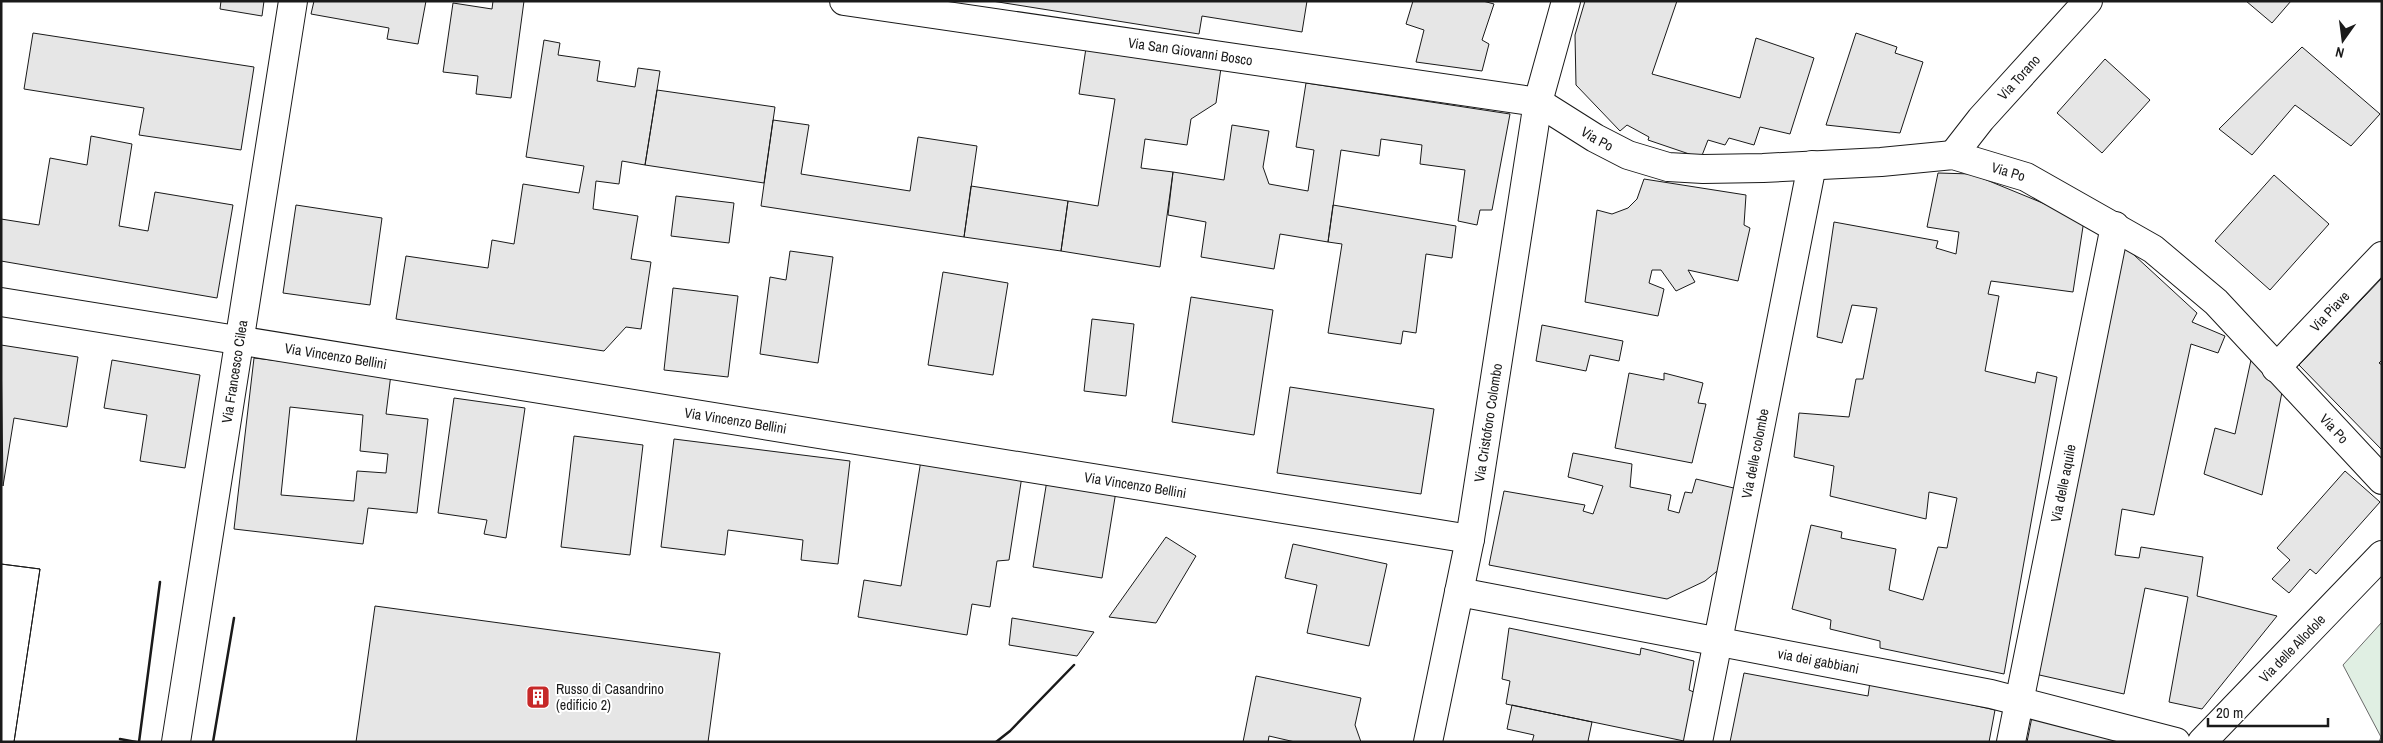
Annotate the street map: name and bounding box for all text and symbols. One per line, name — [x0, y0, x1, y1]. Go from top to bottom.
north arrow — [2318, 15, 2368, 65]
street label: Via San Giovanni Bosco — [1127, 33, 1254, 69]
text: N — [2334, 43, 2346, 62]
street label: Via Torano — [1994, 51, 2044, 104]
street label: Via Po — [1578, 122, 1616, 155]
street label: Via Po — [1989, 158, 2027, 185]
street label: Via Piave — [2306, 287, 2353, 336]
street label: Via Francesco Cilea — [217, 318, 252, 424]
street label: Via Vincenzo Bellini — [283, 339, 388, 373]
street label: Via Cristoforo Colombo — [1470, 362, 1506, 483]
street label: Via Vincenzo Bellini — [683, 403, 788, 438]
street label: Via delle colombe — [1737, 407, 1773, 500]
street label: Via Po — [2316, 410, 2352, 447]
street label: Via delle aquile — [2047, 443, 2080, 524]
street label: Via Vincenzo Bellini — [1083, 468, 1188, 502]
street label: Via delle Allodole — [2255, 610, 2329, 686]
street label: via dei gabbiani — [1776, 644, 1861, 678]
place label: Russo di Casandrino (edificio 2) — [556, 680, 664, 714]
building icon: Russo di Casandrino (edificio 2) — [525, 684, 551, 710]
scale bar — [2208, 696, 2328, 728]
text: 20 m — [2216, 702, 2243, 723]

